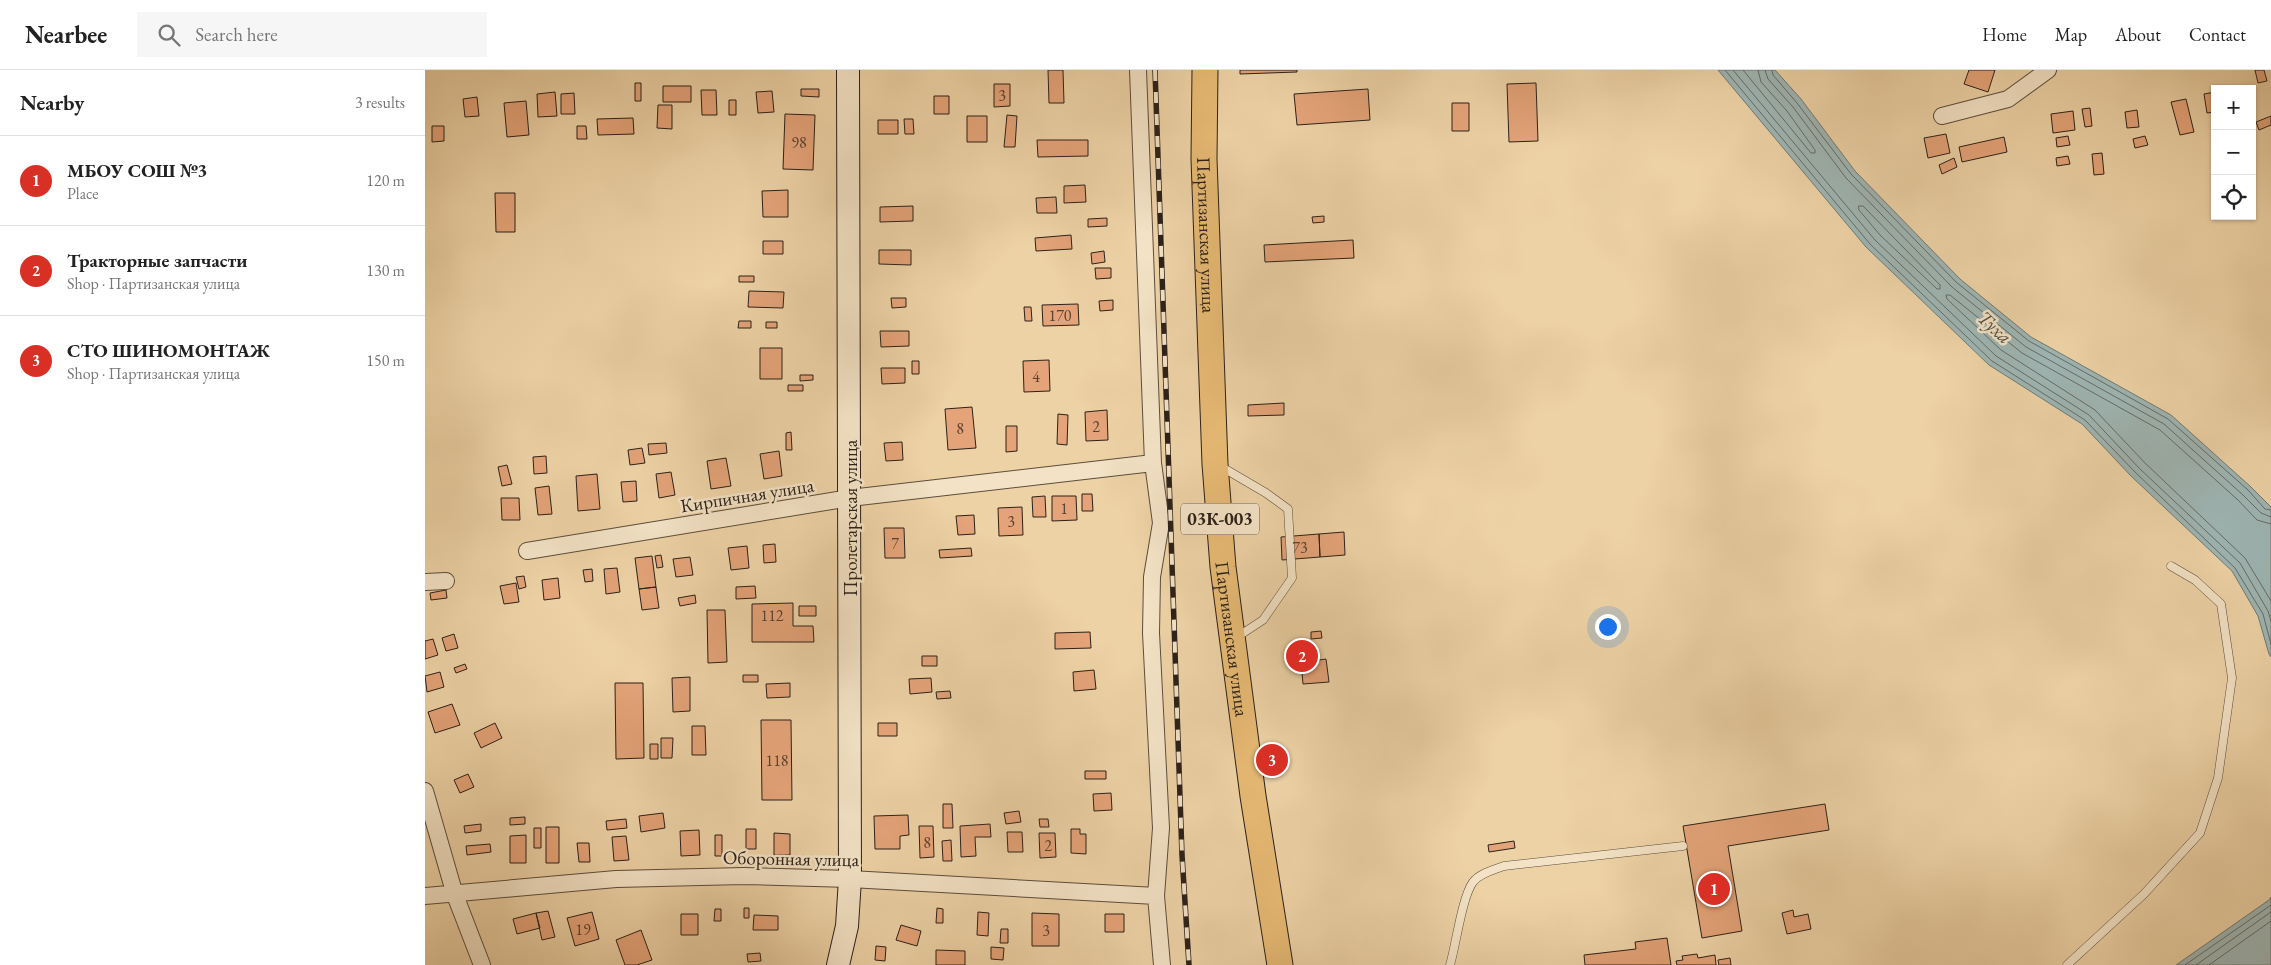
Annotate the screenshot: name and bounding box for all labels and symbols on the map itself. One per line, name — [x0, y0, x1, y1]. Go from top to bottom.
house number: 3 — [998, 85, 1006, 106]
house number: 98 — [791, 132, 807, 153]
street label: Партизанская улица — [1191, 156, 1222, 314]
house number: 170 — [1048, 305, 1072, 326]
water label: Туха — [1972, 305, 2018, 349]
house number: 4 — [1032, 366, 1040, 387]
house number: 2 — [1092, 416, 1100, 437]
house number: 8 — [956, 418, 964, 439]
street label: Пролетарская улица — [838, 439, 863, 596]
street label: Кирпичная улица — [679, 473, 816, 518]
house number: 1 — [1060, 498, 1068, 519]
road number: 03К-003 — [1181, 504, 1259, 534]
house number: 3 — [1007, 511, 1015, 532]
house number: 7 — [891, 533, 899, 554]
house number: 73 — [1292, 537, 1308, 558]
street label: Партизанская улица — [1209, 560, 1255, 719]
house number: 112 — [760, 605, 784, 626]
your location — [1595, 614, 1621, 640]
pin: 2 — [1286, 637, 1318, 675]
pin: 3 — [1256, 741, 1288, 779]
house number: 118 — [765, 750, 789, 771]
house number: 8 — [923, 832, 931, 853]
house number: 2 — [1044, 835, 1052, 856]
street label: Оборонная улица — [723, 845, 860, 872]
pin: 1 — [1698, 870, 1730, 908]
house number: 19 — [575, 919, 591, 940]
house number: 3 — [1042, 920, 1050, 941]

